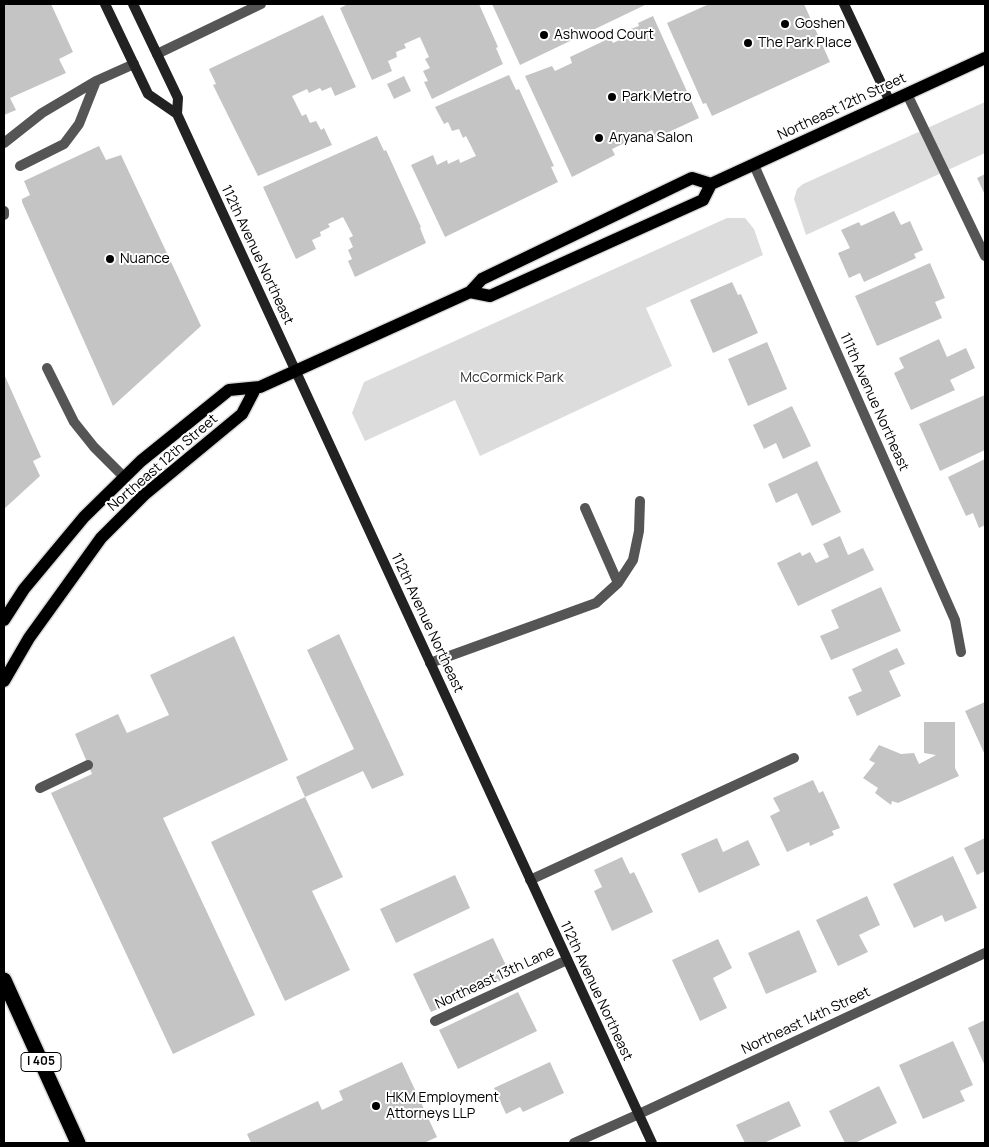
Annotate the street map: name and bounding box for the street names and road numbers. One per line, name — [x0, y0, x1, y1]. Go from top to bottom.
street label: Northeast 12th Street — [775, 70, 909, 144]
street label: 112th Avenue Northeast — [217, 183, 297, 327]
street label: 111th Avenue Northeast — [836, 330, 912, 474]
street label: Northeast 12th Street — [105, 411, 221, 515]
street label: 112th Avenue Northeast — [387, 551, 467, 695]
street label: 112th Avenue Northeast — [556, 919, 636, 1063]
street label: Northeast 13th Lane — [433, 943, 557, 1013]
street label: Northeast 14th Street — [739, 984, 873, 1058]
road number: I 405 — [21, 1052, 61, 1072]

